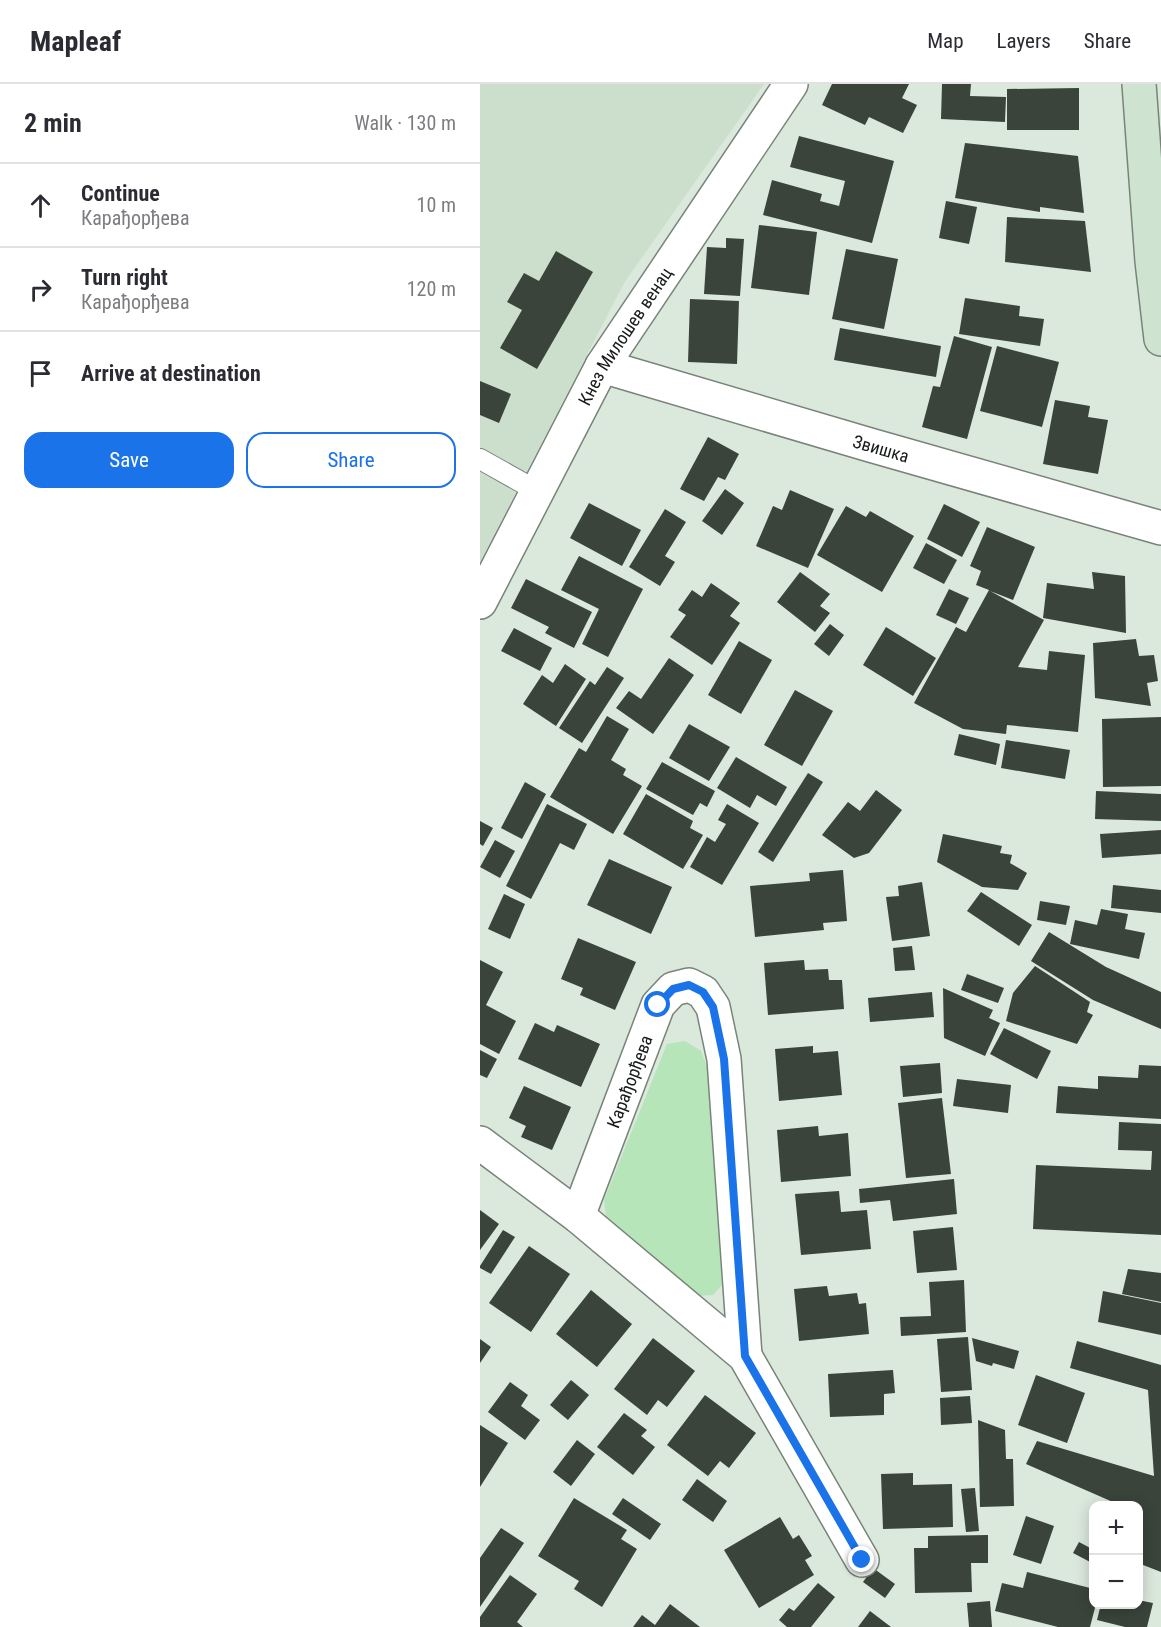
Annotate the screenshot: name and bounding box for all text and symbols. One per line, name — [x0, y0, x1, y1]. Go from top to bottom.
text: Mapleaf — [30, 25, 121, 58]
text: Map — [927, 29, 964, 53]
text: Layers — [997, 29, 1051, 53]
text: Share — [1084, 29, 1131, 53]
text: 2 min — [24, 108, 82, 138]
text: Walk · 130 m — [355, 111, 456, 135]
text: Continue — [81, 181, 160, 206]
icon: ahead — [24, 189, 57, 222]
text: 10 m — [417, 193, 456, 217]
text: Карађорђева — [81, 206, 189, 230]
street label: Кнез Милошев венац — [573, 263, 676, 409]
text: Turn right — [81, 265, 168, 290]
icon: right — [24, 273, 57, 306]
text: 120 m — [407, 277, 456, 301]
text: Карађорђева — [81, 290, 189, 314]
icon: arrive — [24, 357, 57, 390]
text: Arrive at destination — [81, 361, 261, 386]
street label: Звишка — [851, 430, 912, 466]
button: Save — [24, 432, 234, 488]
button: Share — [246, 432, 456, 488]
route start — [644, 991, 670, 1017]
street label: Карађорђева — [602, 1032, 656, 1131]
map controls — [1089, 1501, 1143, 1609]
button: + — [1089, 1501, 1143, 1555]
route end — [848, 1546, 874, 1572]
button: − — [1089, 1555, 1143, 1609]

